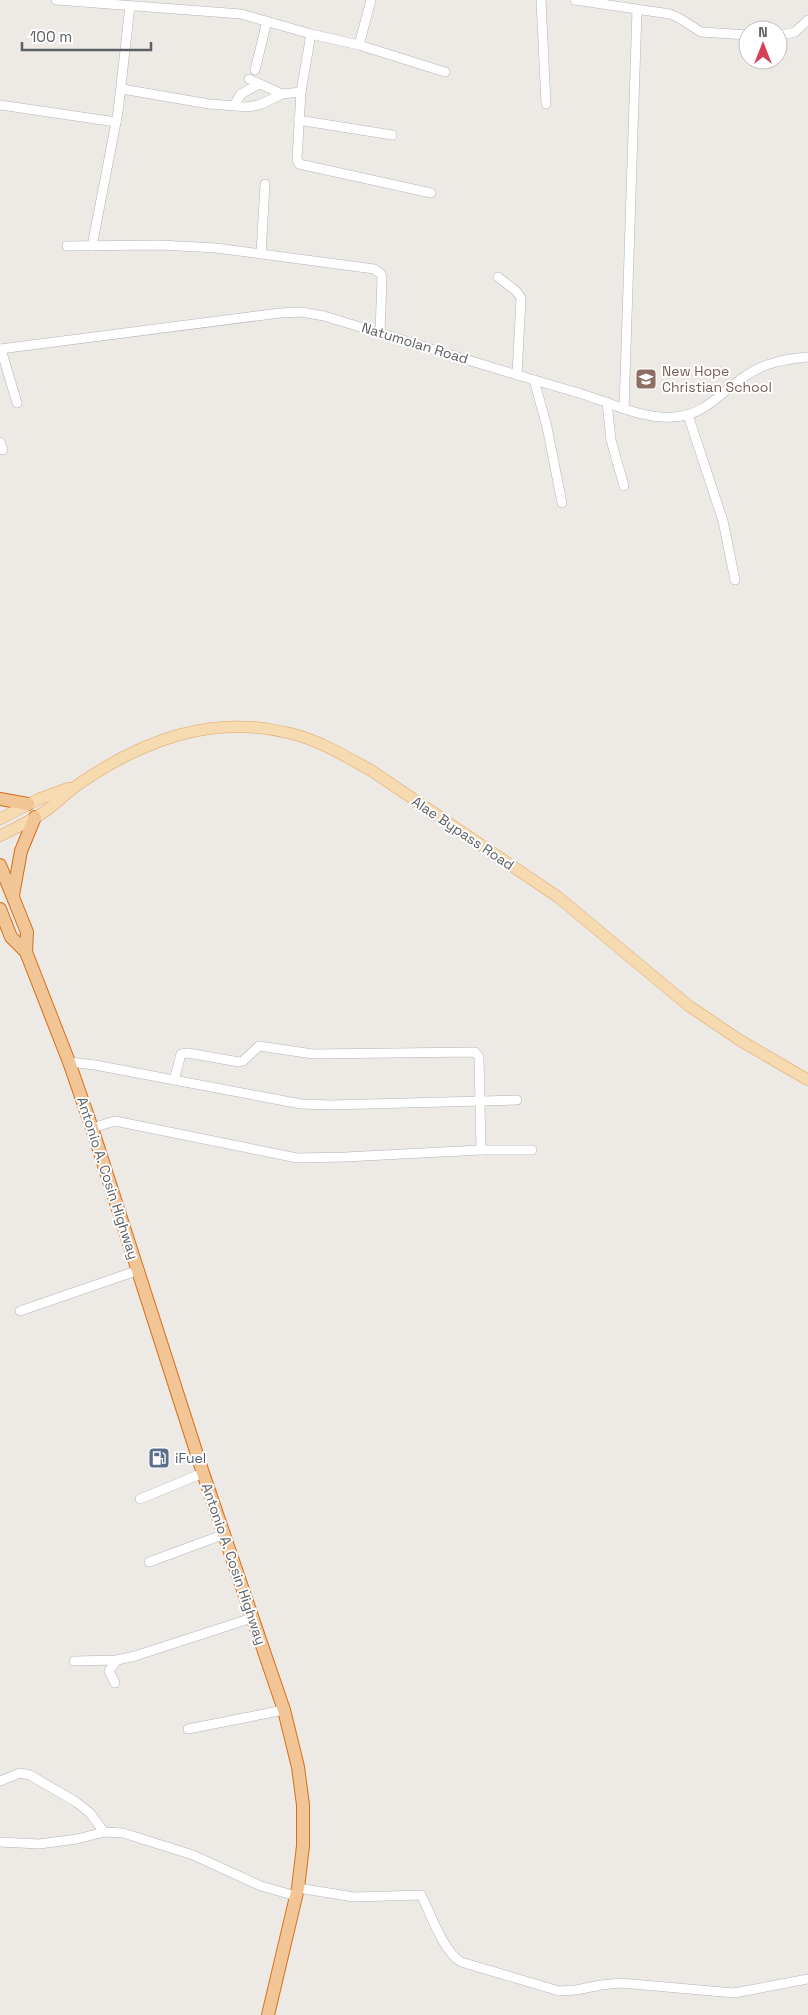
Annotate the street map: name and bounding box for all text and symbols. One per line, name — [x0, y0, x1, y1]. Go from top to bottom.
scale bar — [22, 20, 151, 52]
north arrow — [738, 20, 788, 70]
text: N — [758, 23, 768, 41]
text: 100 m — [30, 27, 72, 46]
street label: Natumolan Road — [359, 318, 471, 368]
place label: New Hope Christian School — [662, 362, 772, 396]
school or university icon: New Hope Christian School — [634, 367, 658, 391]
street label: Alae Bypass Road — [408, 792, 518, 874]
street label: Antonio A. Cosin Highway — [73, 1094, 143, 1262]
fuel station icon: iFuel — [147, 1446, 171, 1470]
place label: iFuel — [175, 1449, 206, 1467]
street label: Antonio A. Cosin Highway — [198, 1481, 270, 1647]

